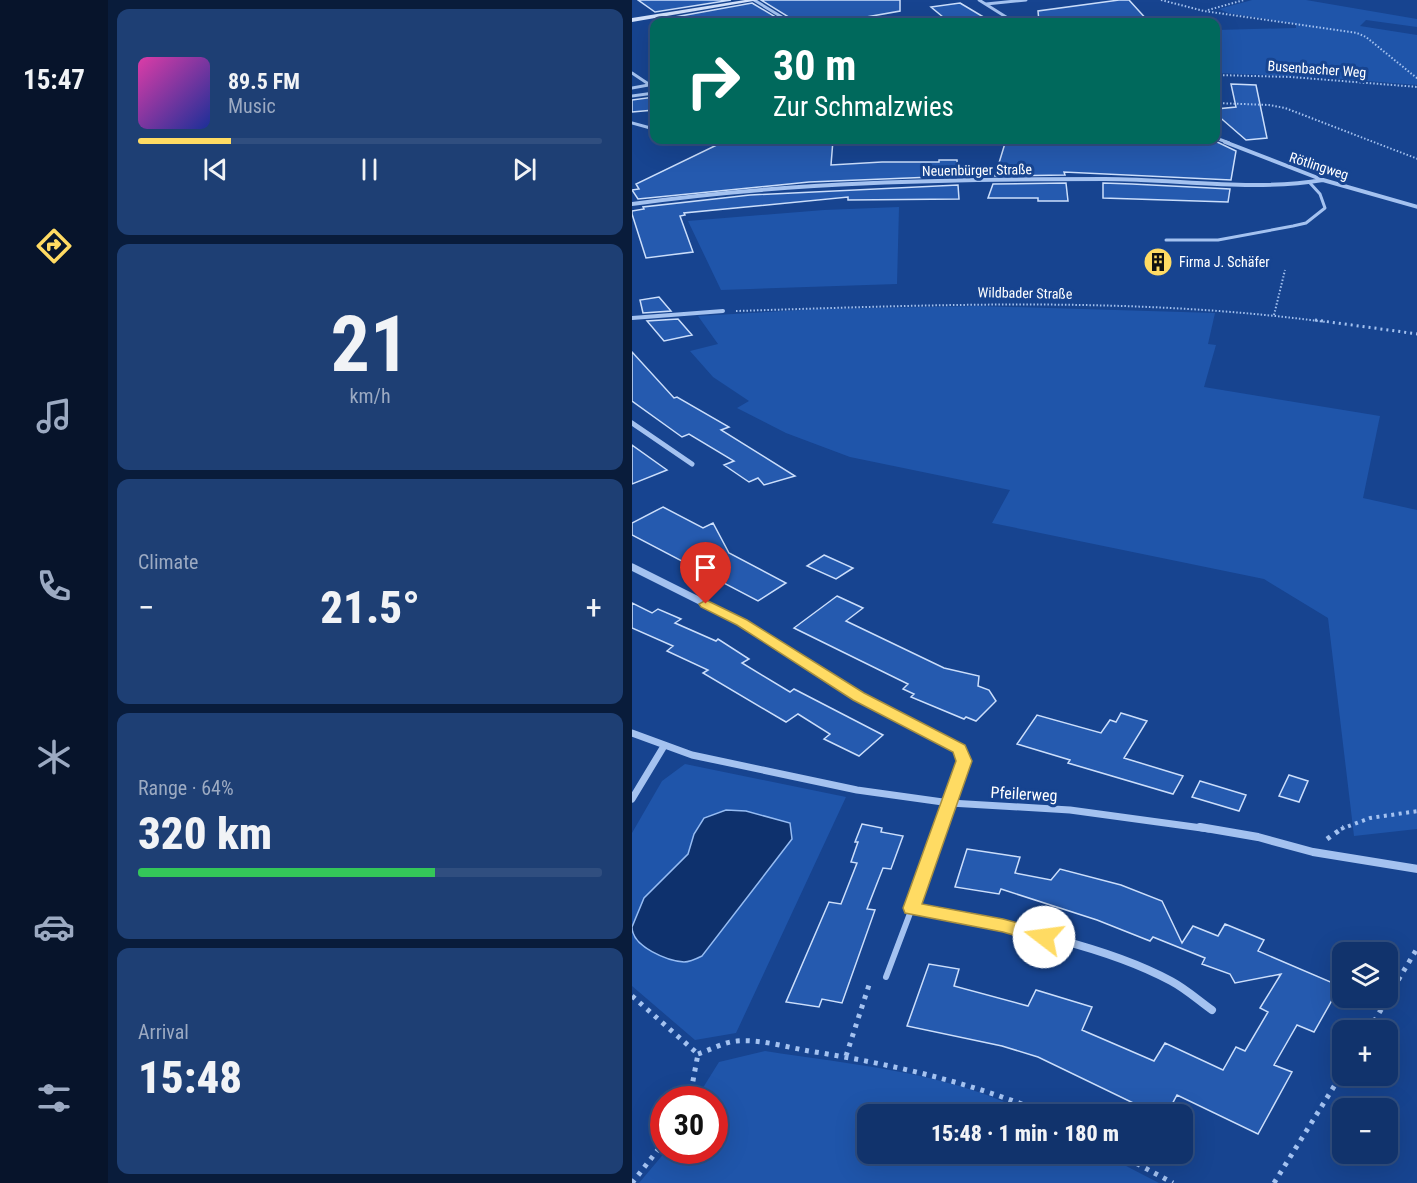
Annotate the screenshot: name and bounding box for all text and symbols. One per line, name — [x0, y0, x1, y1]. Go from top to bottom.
text: 30 m — [773, 41, 856, 90]
icon: right — [674, 42, 752, 120]
street label: Busenbacher Weg — [1267, 58, 1367, 80]
text: 15:47 — [23, 64, 85, 96]
text: 89.5 FM — [228, 69, 300, 94]
text: Zur Schmalzwies — [773, 91, 954, 123]
text: Music — [228, 94, 276, 118]
street label: Rötlingweg — [1287, 149, 1351, 183]
icon: previous — [199, 153, 232, 186]
icon: pause — [353, 153, 386, 186]
icon: next — [508, 153, 541, 186]
street label: Neuenbürger Straße — [922, 161, 1033, 179]
icon: directions — [33, 225, 75, 267]
building icon: Firma J. Schäfer — [1142, 246, 1174, 278]
place label: Firma J. Schäfer — [1179, 254, 1270, 270]
street label: Wildbader Straße — [978, 284, 1073, 302]
text: 21 — [331, 299, 409, 390]
text: km/h — [349, 384, 391, 408]
icon: music — [33, 395, 75, 437]
pin — [680, 542, 731, 604]
text: Climate — [138, 550, 198, 574]
icon: arrive — [689, 551, 722, 584]
icon: phone — [33, 565, 75, 607]
text: 21.5° — [320, 581, 420, 634]
text: − — [138, 588, 155, 627]
text: + — [586, 588, 602, 627]
icon: climate — [33, 736, 75, 778]
text: Range · 64% — [138, 776, 234, 800]
street label: Pfeilerweg — [990, 783, 1058, 805]
text: 320 km — [138, 807, 272, 860]
position arrow — [1012, 905, 1076, 969]
icon: car — [33, 906, 75, 948]
map controls — [1332, 942, 1398, 1164]
button: layers — [1332, 942, 1398, 1008]
text: Arrival — [138, 1020, 189, 1044]
button: + — [1332, 1020, 1398, 1086]
text: 15:48 — [138, 1051, 242, 1104]
icon: filters — [33, 1077, 75, 1119]
speed limit sign: 30 — [650, 1086, 728, 1164]
button: − — [1332, 1098, 1398, 1164]
text: 15:48 · 1 min · 180 m — [931, 1121, 1119, 1146]

